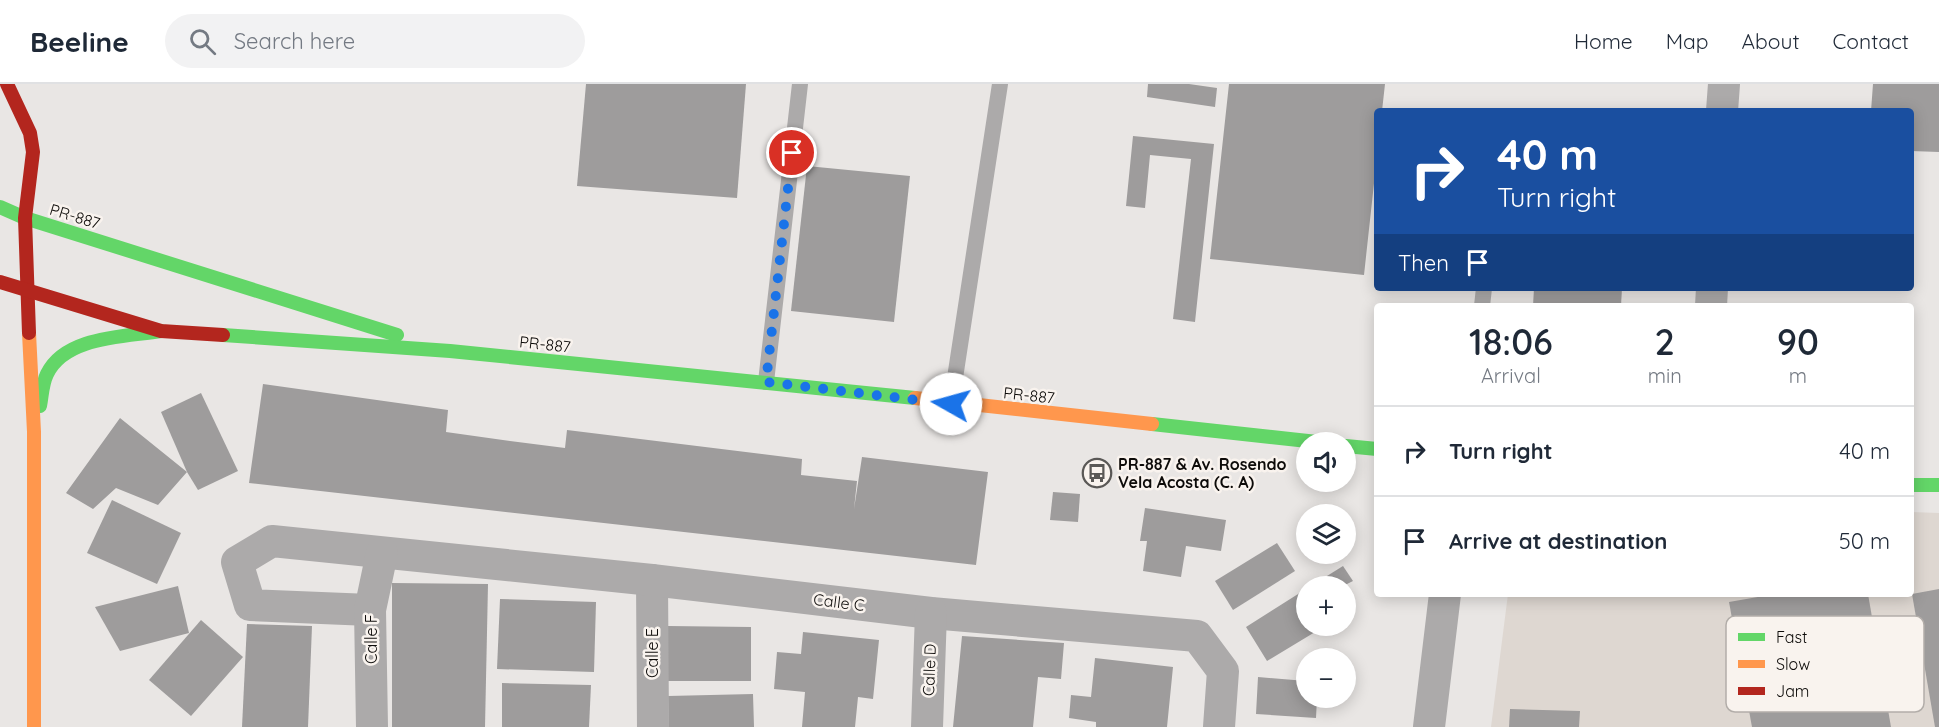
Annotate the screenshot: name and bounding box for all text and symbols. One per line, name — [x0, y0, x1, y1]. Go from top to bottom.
search box — [165, 14, 585, 68]
text: Beeline — [30, 24, 129, 59]
icon: search — [186, 25, 219, 58]
text: Search here — [234, 27, 355, 55]
text: Home — [1574, 28, 1633, 54]
text: Map — [1666, 28, 1709, 54]
text: About — [1742, 28, 1800, 54]
text: Contact — [1833, 28, 1909, 54]
pin — [766, 127, 817, 178]
text: 40 m — [1497, 128, 1598, 181]
icon: right — [1398, 132, 1476, 210]
icon: arrive — [775, 136, 808, 169]
text: Turn right — [1497, 180, 1616, 214]
street label: PR-887 — [47, 199, 103, 233]
icon: arrive — [1461, 246, 1494, 279]
text: Then — [1398, 249, 1449, 277]
text: 18:06 — [1469, 319, 1553, 364]
text: 2 — [1655, 319, 1675, 364]
text: 90 — [1777, 319, 1819, 364]
street label: PR-887 — [518, 331, 572, 357]
text: Arrival — [1481, 363, 1541, 388]
text: min — [1648, 363, 1682, 388]
text: m — [1789, 363, 1807, 388]
position arrow — [919, 372, 983, 436]
street label: PR-887 — [1002, 382, 1056, 408]
map controls — [1296, 432, 1356, 708]
button: sound — [1296, 432, 1356, 492]
icon: right — [1398, 435, 1431, 468]
text: Turn right — [1449, 437, 1553, 465]
text: 40 m — [1839, 437, 1890, 465]
place label: PR-887 & Av. Rosendo Vela Acosta (C. A) — [1118, 454, 1286, 492]
bus stop icon: PR-887 & Av. Rosendo Vela Acosta (C. A) — [1081, 457, 1113, 489]
button: layers — [1296, 504, 1356, 564]
icon: arrive — [1398, 525, 1431, 558]
text: Arrive at destination — [1449, 527, 1667, 555]
text: 50 m — [1839, 527, 1890, 555]
button: + — [1296, 576, 1356, 636]
street label: Calle C — [812, 589, 866, 615]
street label: Calle F — [361, 614, 381, 664]
legend — [1726, 616, 1924, 712]
text: Fast — [1776, 627, 1807, 647]
street label: Calle E — [642, 628, 662, 678]
street label: Calle D — [918, 644, 940, 696]
button: − — [1296, 648, 1356, 708]
text: Slow — [1776, 654, 1810, 674]
text: Jam — [1776, 681, 1809, 701]

